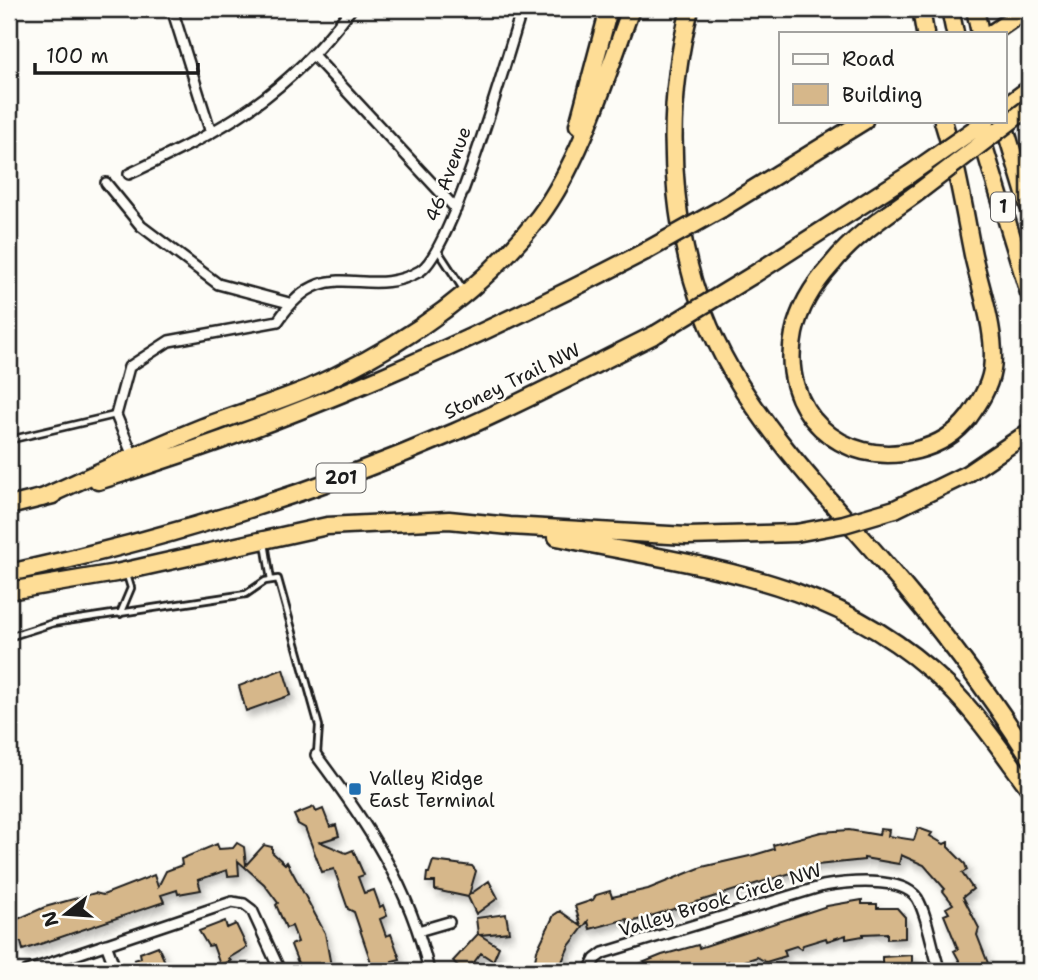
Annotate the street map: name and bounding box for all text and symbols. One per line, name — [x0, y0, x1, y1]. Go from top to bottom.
scale bar — [35, 32, 198, 76]
legend — [779, 32, 1006, 122]
text: 100 m — [46, 42, 109, 70]
text: Road — [842, 45, 895, 73]
text: Building — [842, 81, 922, 109]
street label: 46 Avenue — [419, 123, 477, 225]
road number: 1 — [991, 192, 1015, 222]
street label: Stoney Trail NW — [440, 337, 584, 425]
road number: 201 — [316, 464, 366, 492]
place label: Valley Ridge East Terminal — [369, 766, 495, 813]
marker: Valley Ridge East Terminal — [347, 781, 363, 797]
street label: Valley Brook Circle NW — [616, 857, 824, 943]
north arrow — [32, 878, 102, 948]
text: N — [36, 908, 64, 930]

